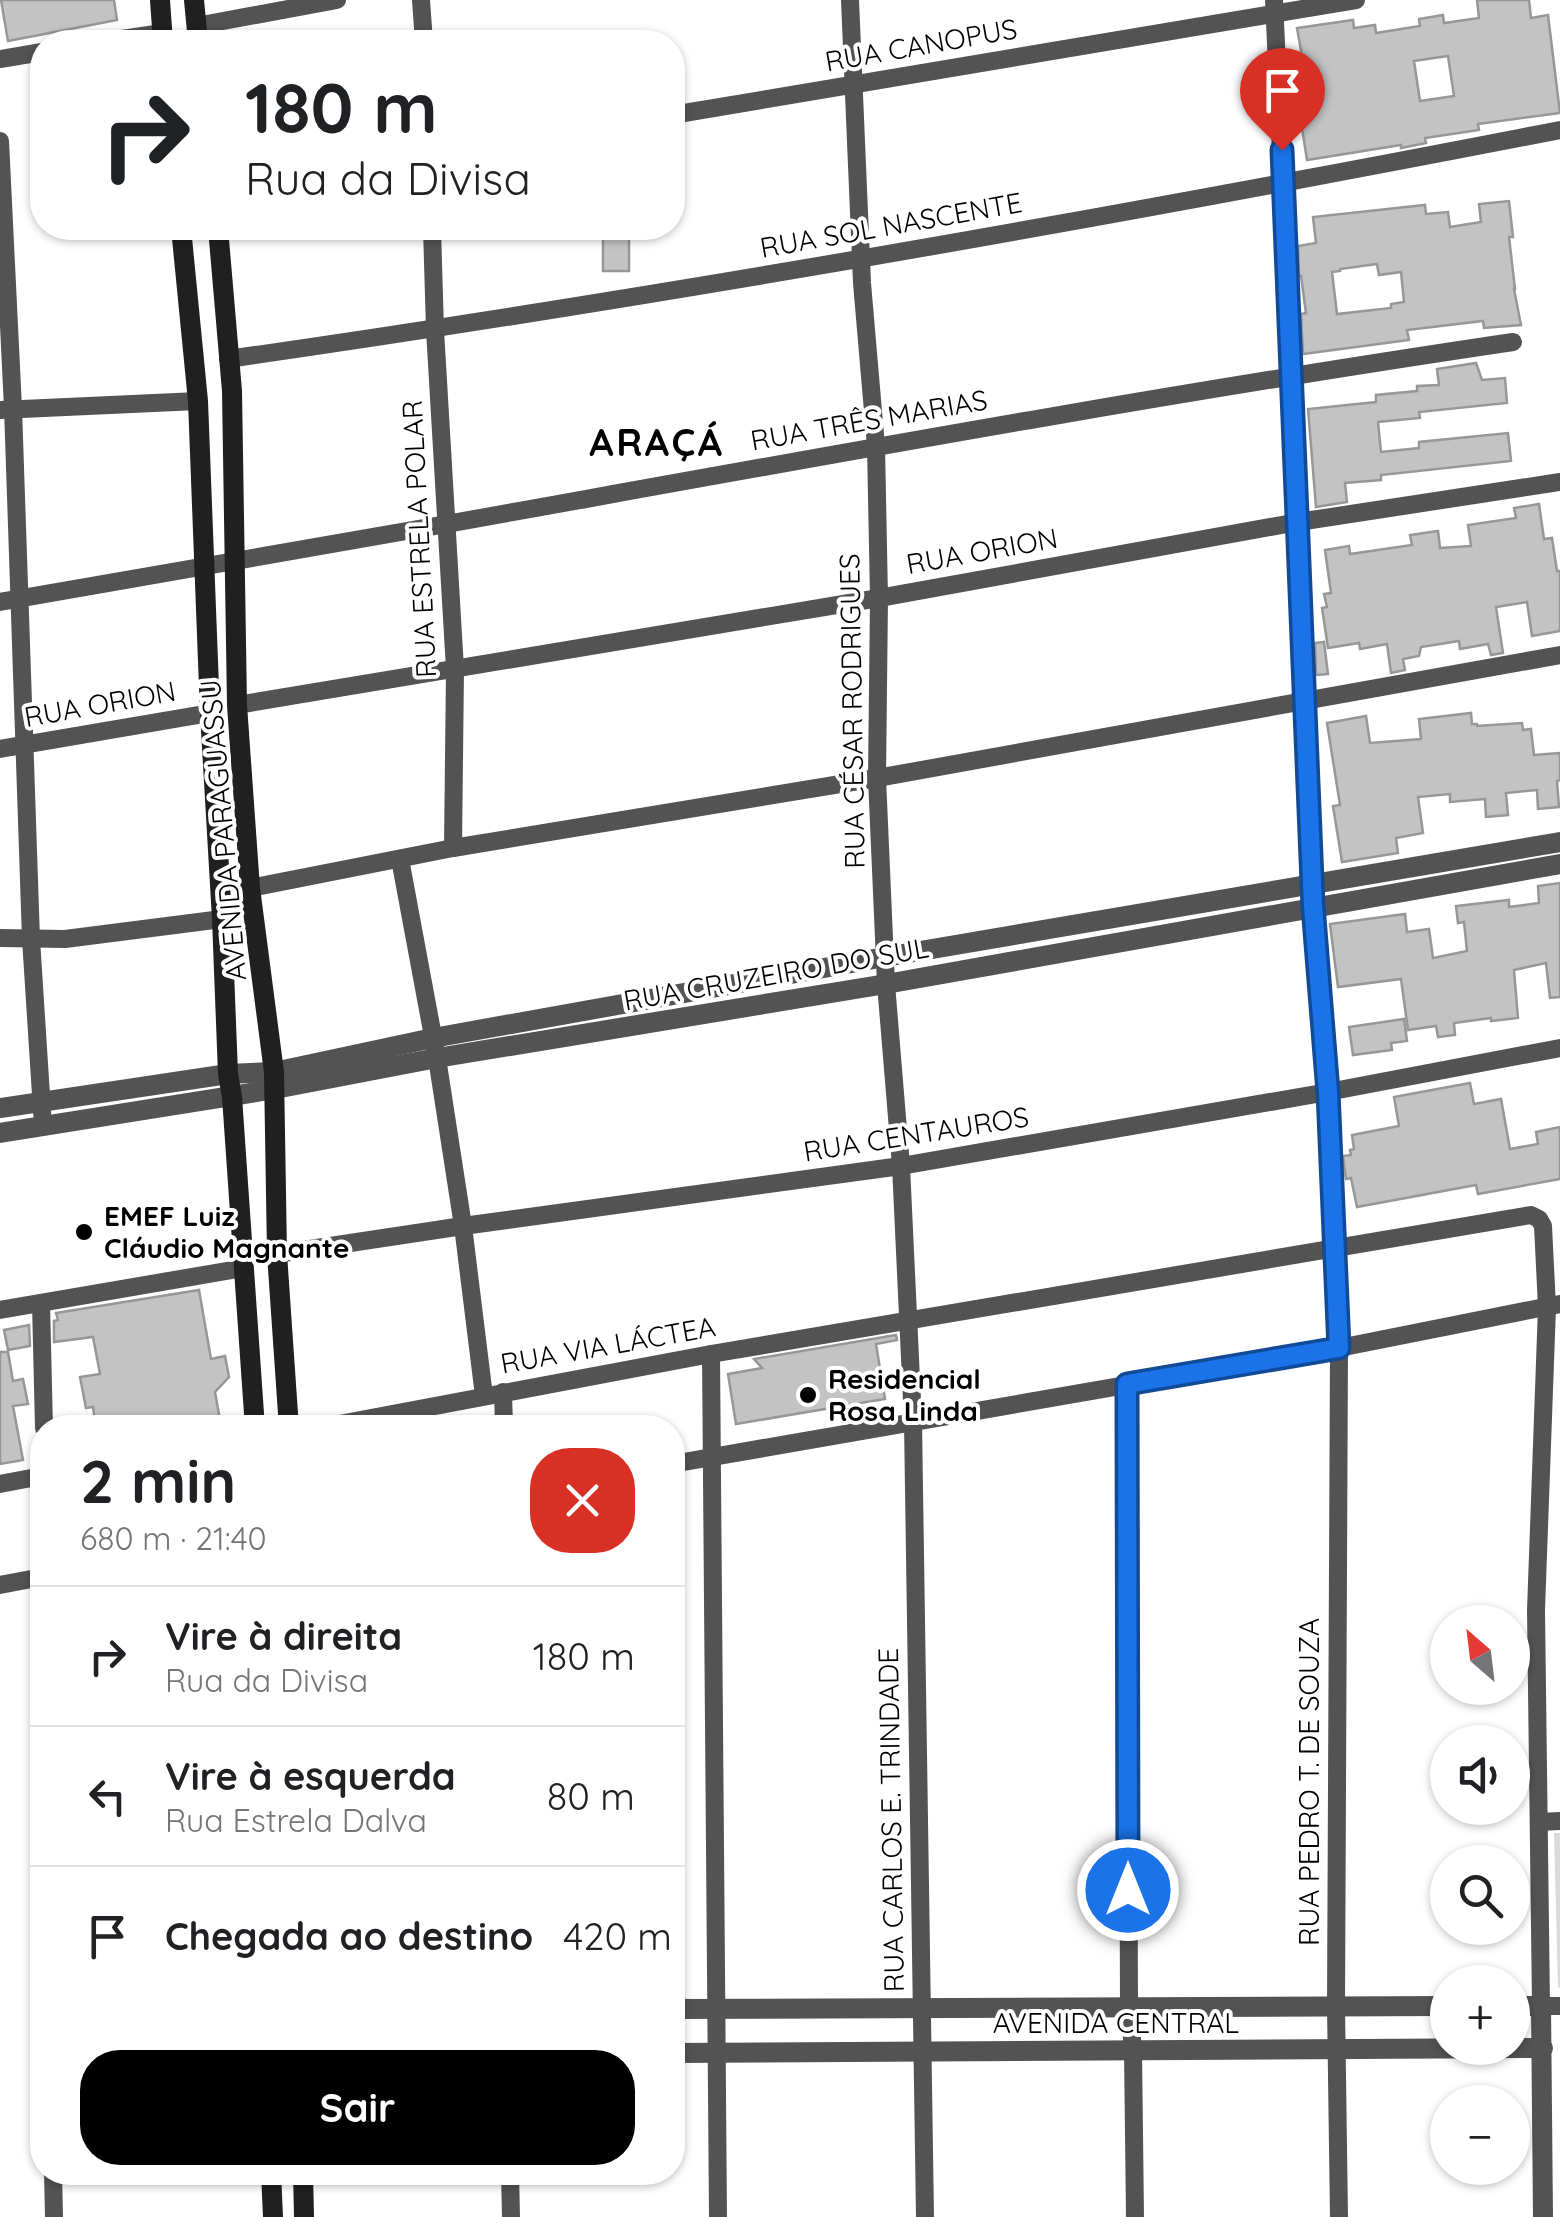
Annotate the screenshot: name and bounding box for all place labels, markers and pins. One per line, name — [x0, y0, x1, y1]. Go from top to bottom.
pin — [1240, 48, 1325, 151]
place label: EMEF Luiz Cláudio Magnante — [104, 1198, 350, 1265]
marker: EMEF Luiz Cláudio Magnante — [73, 1221, 95, 1243]
place label: Residencial Rosa Linda — [828, 1361, 981, 1428]
marker: Residencial Rosa Linda — [797, 1384, 819, 1406]

